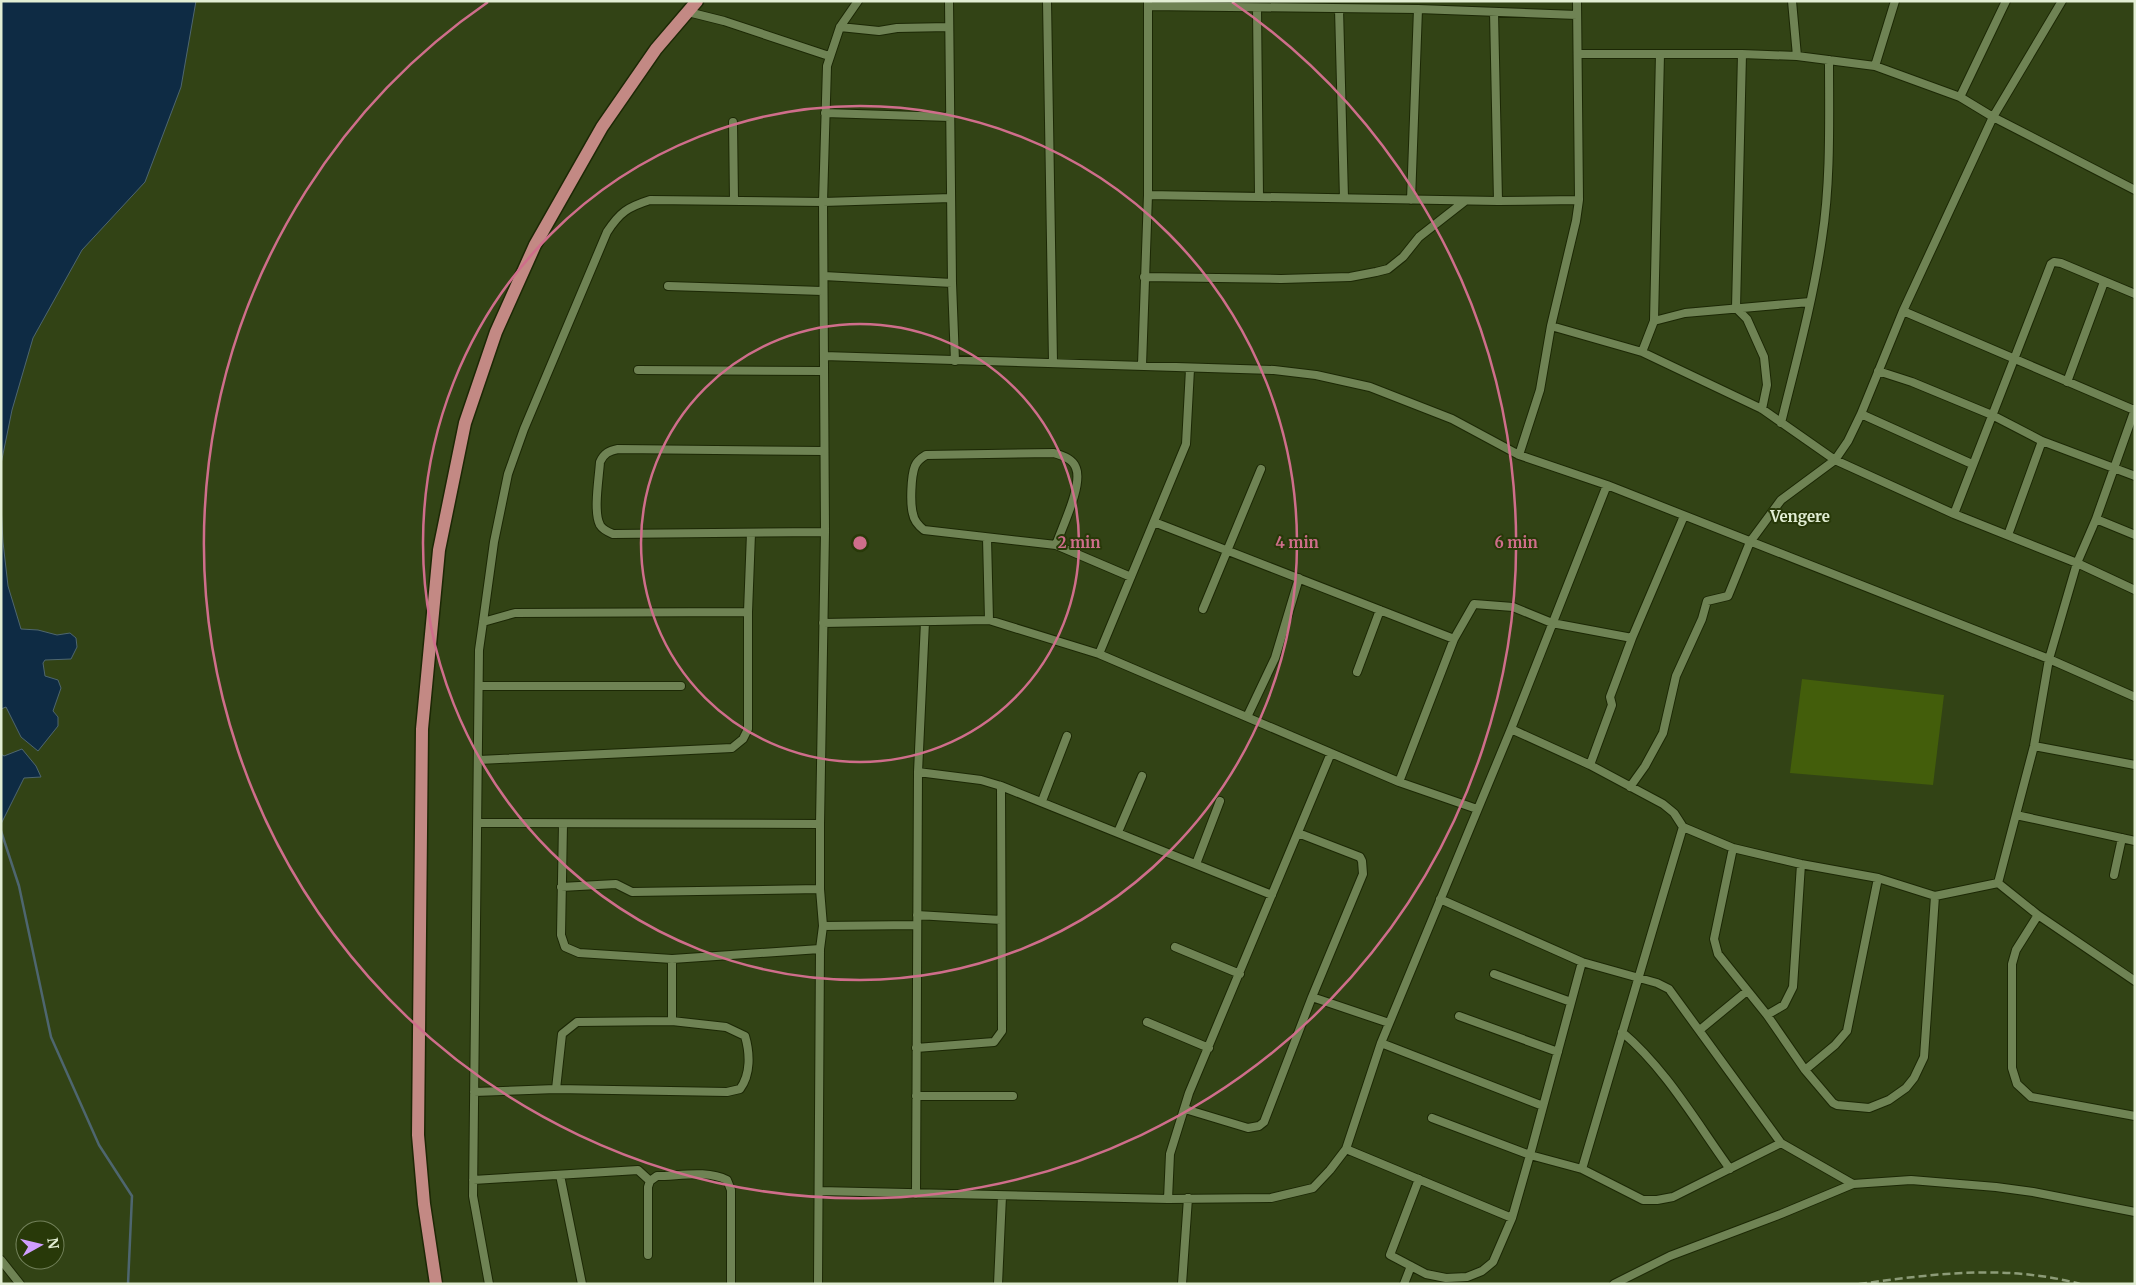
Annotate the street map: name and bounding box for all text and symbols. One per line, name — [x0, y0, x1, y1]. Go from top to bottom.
district label: Vengere — [1769, 507, 1830, 526]
text: 2 min — [1058, 533, 1100, 552]
text: 4 min — [1275, 533, 1319, 552]
text: 6 min — [1494, 533, 1538, 552]
centre of rings — [851, 534, 869, 552]
north arrow — [15, 1220, 65, 1270]
text: N — [43, 1236, 63, 1250]

